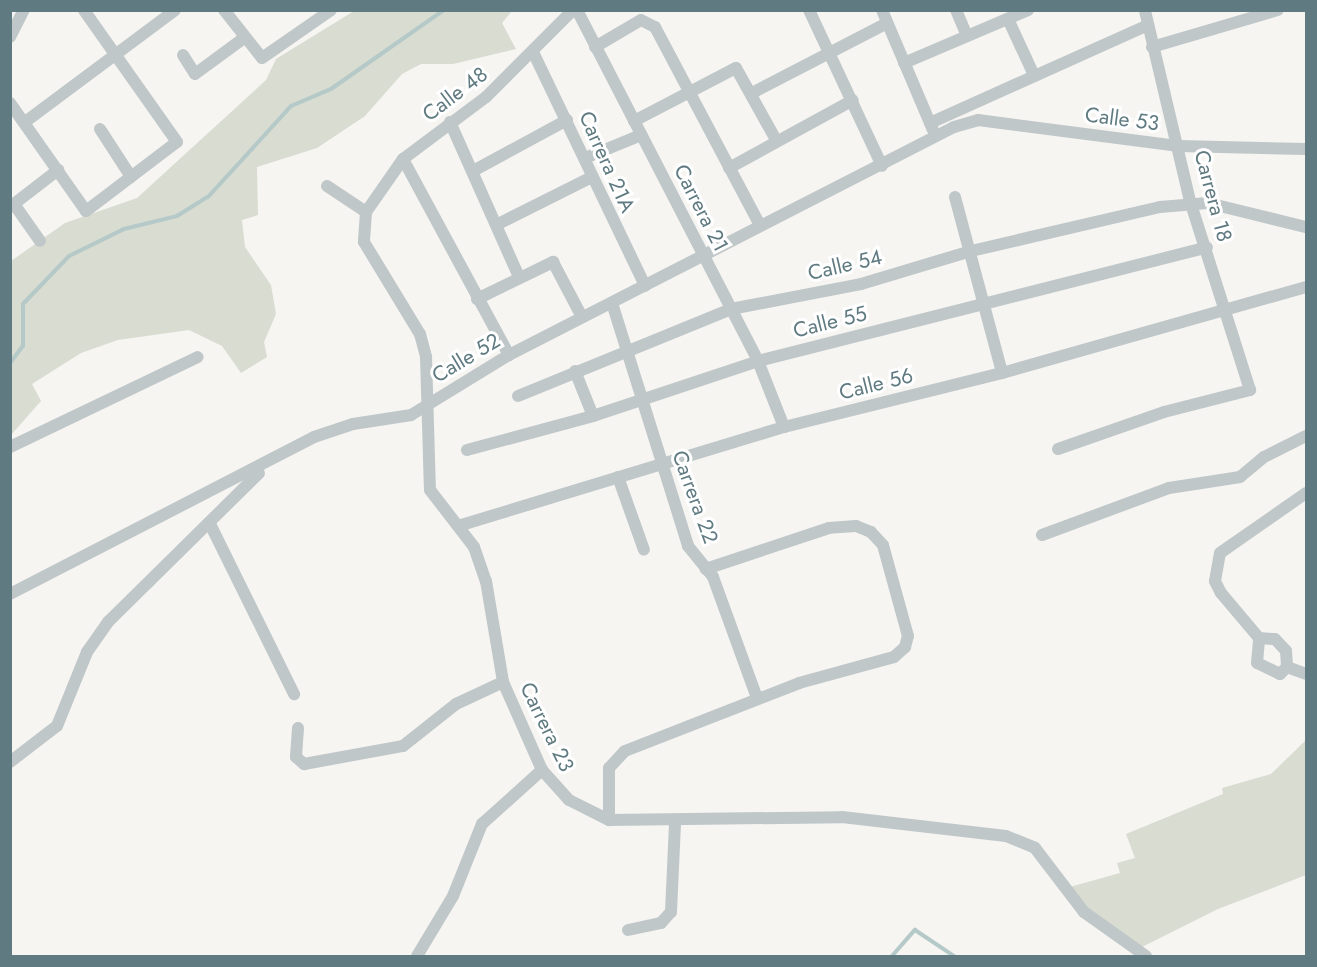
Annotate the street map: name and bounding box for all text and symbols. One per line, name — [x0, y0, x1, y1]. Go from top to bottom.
street label: Calle 48 — [417, 61, 493, 127]
street label: Calle 53 — [1083, 102, 1161, 136]
street label: Carrera 21A — [573, 107, 641, 217]
street label: Carrera 18 — [1189, 147, 1237, 245]
street label: Carrera 21 — [668, 160, 734, 256]
street label: Calle 54 — [805, 244, 885, 286]
street label: Calle 55 — [791, 301, 869, 343]
street label: Calle 52 — [427, 328, 505, 388]
street label: Calle 56 — [836, 363, 916, 405]
street label: Carrera 22 — [667, 447, 723, 547]
street label: Carrera 23 — [515, 678, 579, 776]

